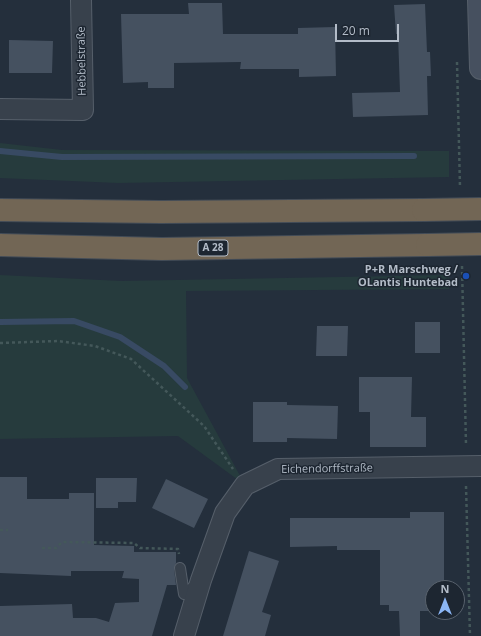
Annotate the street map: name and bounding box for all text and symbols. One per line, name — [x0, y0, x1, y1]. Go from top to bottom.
scale bar — [337, 16, 401, 42]
text: 20 m — [342, 22, 370, 39]
street label: Hebbelstraße — [75, 26, 89, 96]
road number: A 28 — [198, 240, 228, 256]
place label: P+R Marschweg / OLantis Huntebad — [358, 263, 458, 289]
marker: P+R Marschweg / OLantis Huntebad — [461, 271, 471, 281]
street label: Eichendorffstraße — [281, 462, 373, 476]
north arrow — [425, 580, 465, 620]
text: N — [441, 581, 449, 596]

